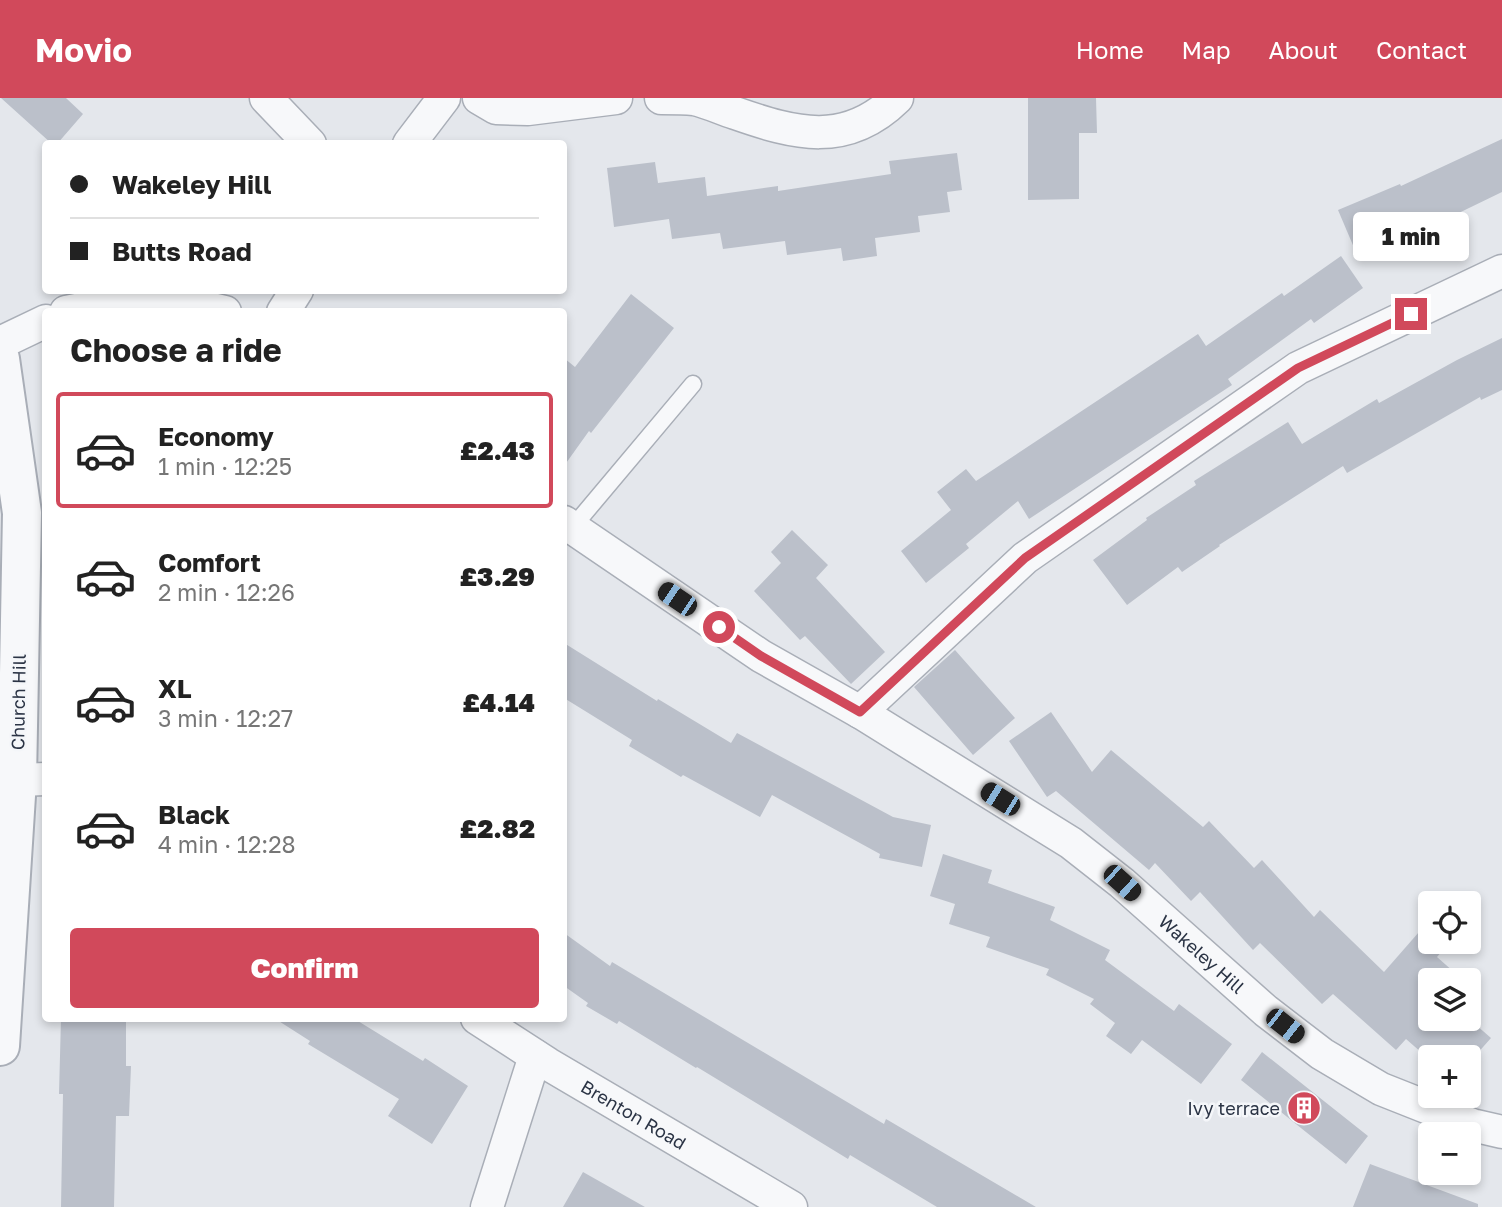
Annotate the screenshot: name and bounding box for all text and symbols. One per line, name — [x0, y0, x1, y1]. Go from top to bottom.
text: Movio — [35, 30, 132, 69]
text: Home — [1076, 35, 1144, 64]
text: Map — [1182, 35, 1231, 64]
text: About — [1269, 35, 1338, 64]
text: Contact — [1376, 35, 1467, 64]
text: Wakeley Hill — [112, 169, 271, 200]
callout: 1 min — [1353, 212, 1469, 262]
text: 1 min — [1382, 222, 1440, 250]
text: Butts Road — [112, 236, 252, 267]
route end — [1395, 298, 1427, 330]
text: Choose a ride — [70, 331, 282, 369]
icon: car — [74, 419, 137, 482]
text: Economy — [158, 421, 274, 452]
text: £2.43 — [460, 435, 535, 466]
text: 1 min · 12:25 — [158, 452, 292, 480]
icon: car — [74, 545, 137, 608]
text: Comfort — [158, 547, 261, 578]
text: £3.29 — [460, 561, 535, 592]
text: 2 min · 12:26 — [158, 578, 295, 606]
car — [654, 579, 701, 619]
route start — [703, 611, 735, 643]
street label: Church Hill — [6, 653, 30, 750]
icon: car — [74, 671, 137, 734]
text: XL — [158, 673, 192, 704]
text: £4.14 — [462, 687, 535, 718]
text: 3 min · 12:27 — [158, 704, 293, 732]
car — [977, 779, 1024, 819]
icon: car — [74, 797, 137, 860]
text: Black — [158, 799, 230, 830]
text: £2.82 — [460, 813, 535, 844]
text: 4 min · 12:28 — [158, 830, 296, 858]
car — [1100, 861, 1145, 905]
map controls — [1418, 891, 1481, 1185]
button: locate — [1418, 891, 1481, 954]
street label: Wakeley Hill — [1154, 910, 1249, 998]
button: Confirm — [70, 928, 539, 1008]
button: layers — [1418, 968, 1481, 1031]
car — [1262, 1005, 1309, 1047]
button: + — [1418, 1045, 1481, 1108]
street label: Brenton Road — [577, 1075, 690, 1154]
building icon: Ivy terrace — [1285, 1089, 1323, 1127]
place label: Ivy terrace — [1187, 1097, 1280, 1119]
button: − — [1418, 1122, 1481, 1185]

